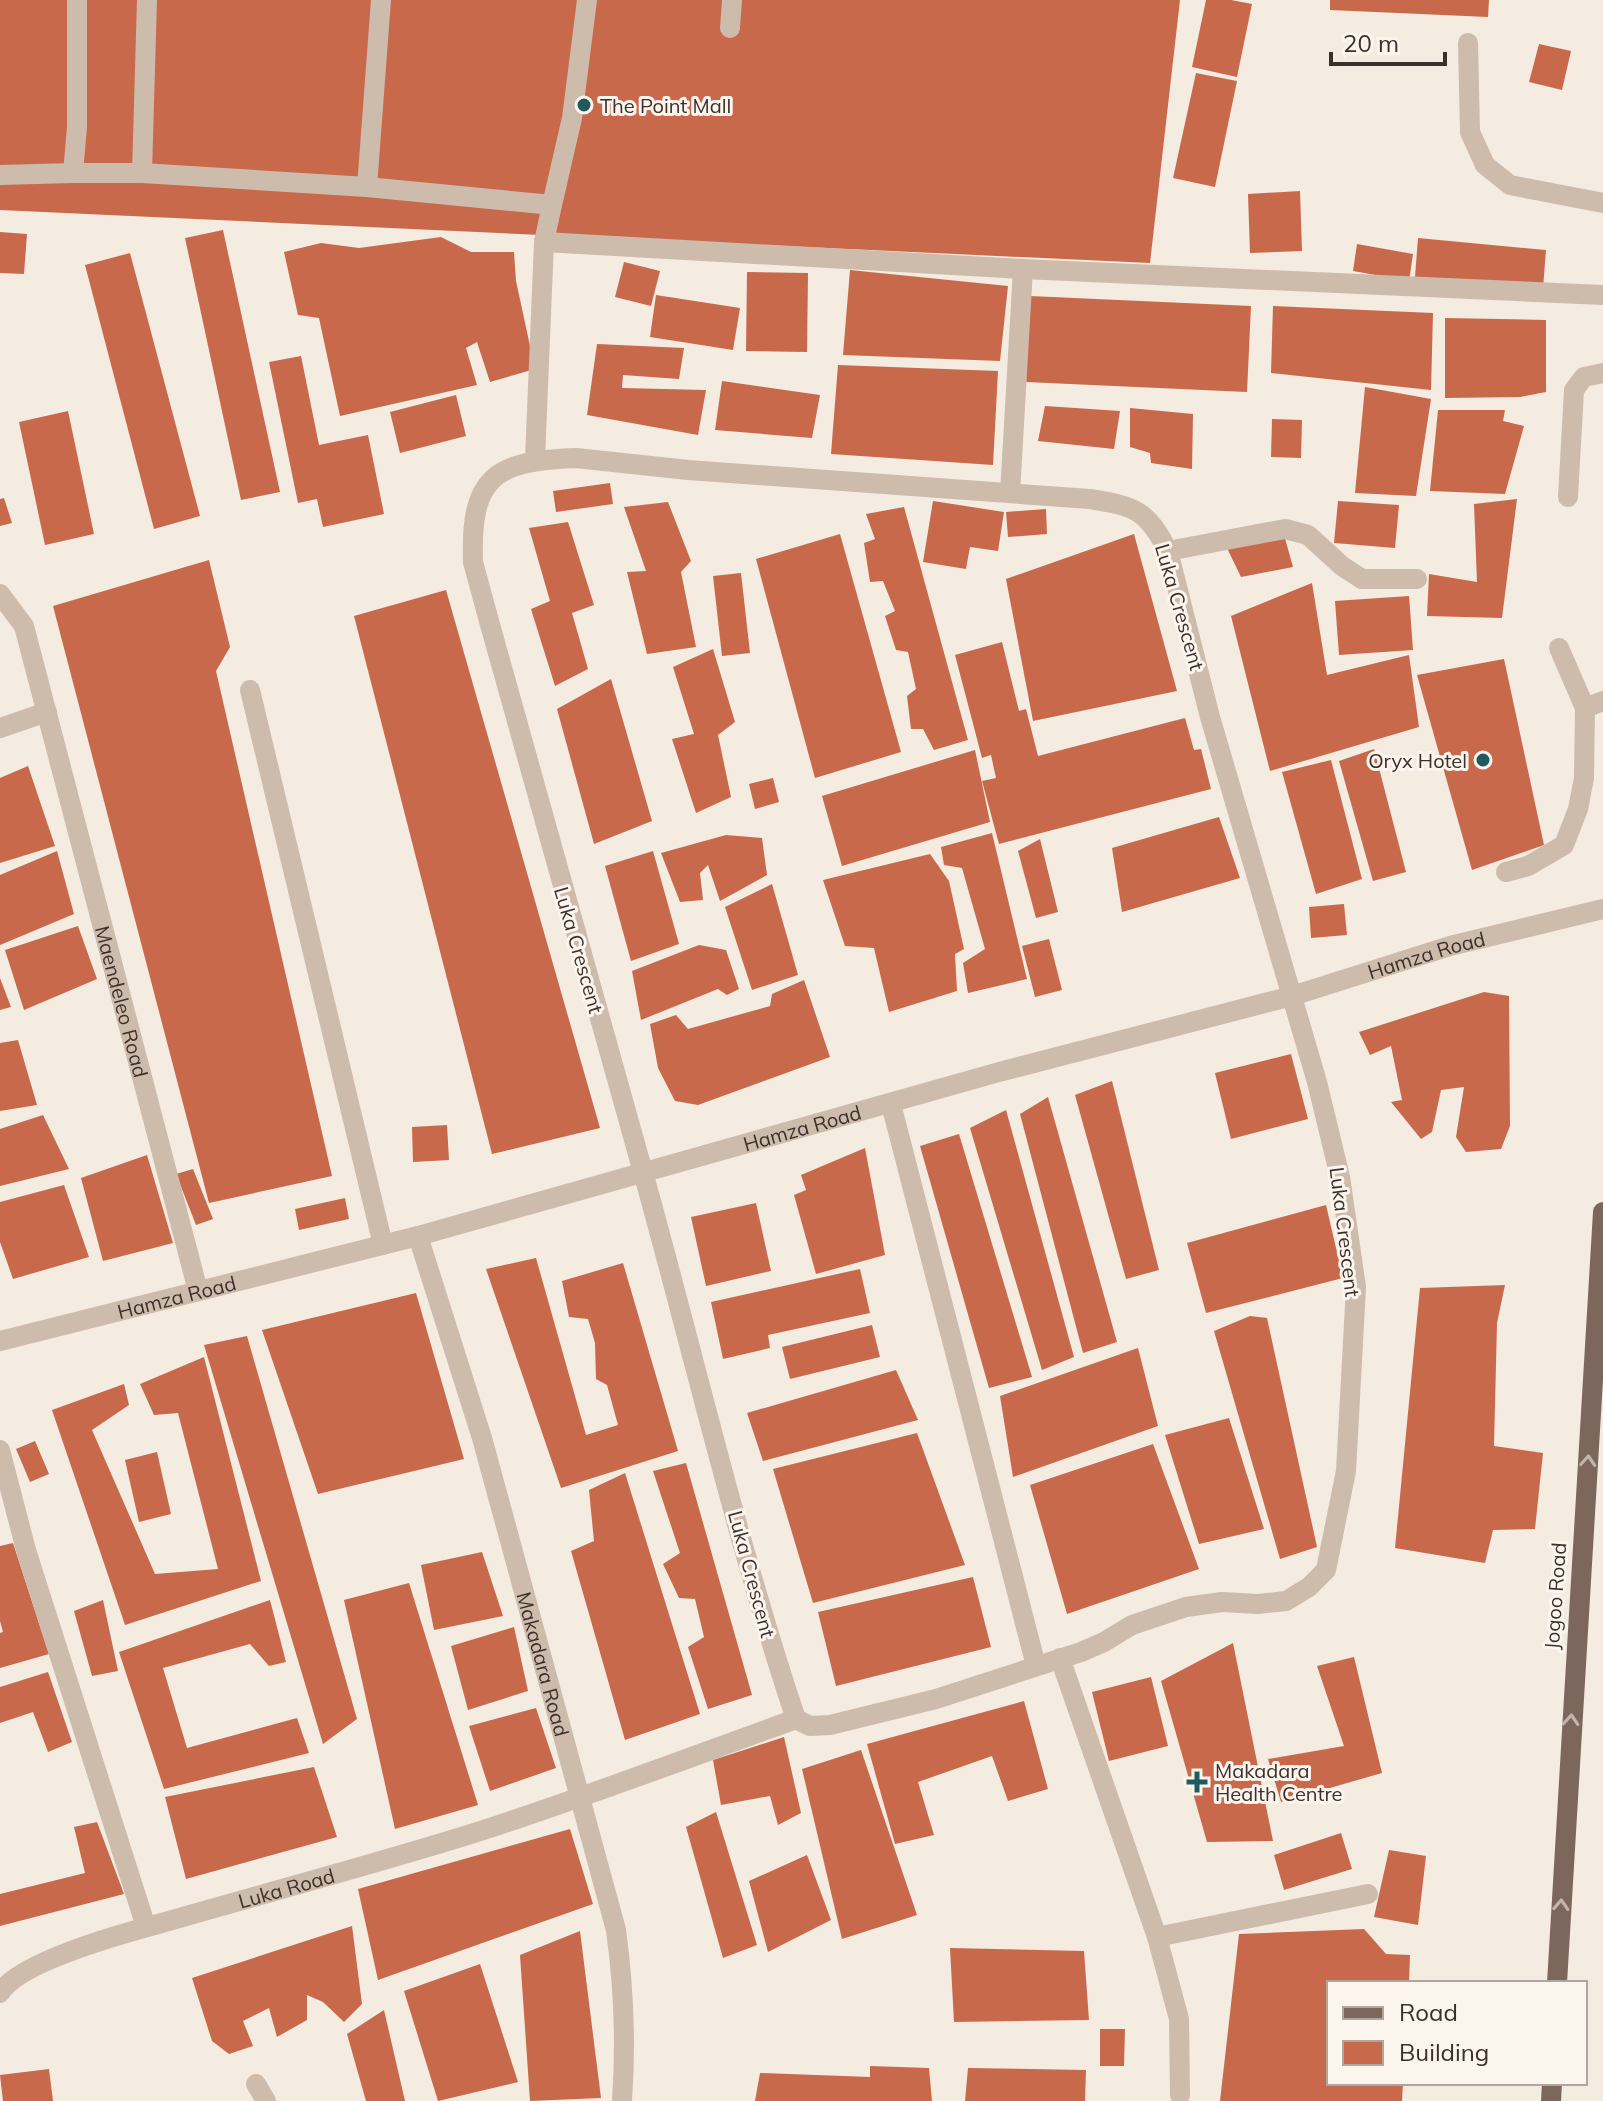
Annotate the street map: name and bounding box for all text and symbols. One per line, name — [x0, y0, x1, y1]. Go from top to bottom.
scale bar — [1331, 16, 1445, 66]
text: 20 m — [1343, 28, 1399, 58]
place label: The Point Mall — [600, 93, 731, 118]
marker: The Point Mall — [575, 96, 593, 114]
street label: Luka Crescent — [1150, 541, 1210, 673]
place label: Oryx Hotel — [1368, 748, 1467, 773]
marker: Oryx Hotel — [1474, 751, 1492, 769]
street label: Luka Crescent — [549, 884, 609, 1016]
street label: Maendeleo Road — [90, 923, 154, 1080]
street label: Hamza Road — [1364, 925, 1488, 984]
street label: Hamza Road — [740, 1099, 864, 1156]
street label: Luka Crescent — [1325, 1166, 1365, 1298]
street label: Hamza Road — [115, 1270, 238, 1324]
one-way arrow — [1579, 1454, 1596, 1467]
street label: Luka Crescent — [723, 1508, 781, 1640]
street label: Jogoo Road — [1539, 1542, 1571, 1650]
street label: Makadara Road — [512, 1589, 575, 1739]
one-way arrow — [1562, 1713, 1579, 1726]
place label: Makadara Health Centre — [1215, 1758, 1343, 1806]
marker: Makadara Health Centre — [1186, 1771, 1208, 1793]
street label: Luka Road — [235, 1862, 337, 1913]
one-way arrow — [1552, 1898, 1569, 1911]
legend — [1327, 1981, 1587, 2085]
text: Road — [1399, 1997, 1458, 2027]
text: Building — [1399, 2037, 1489, 2067]

